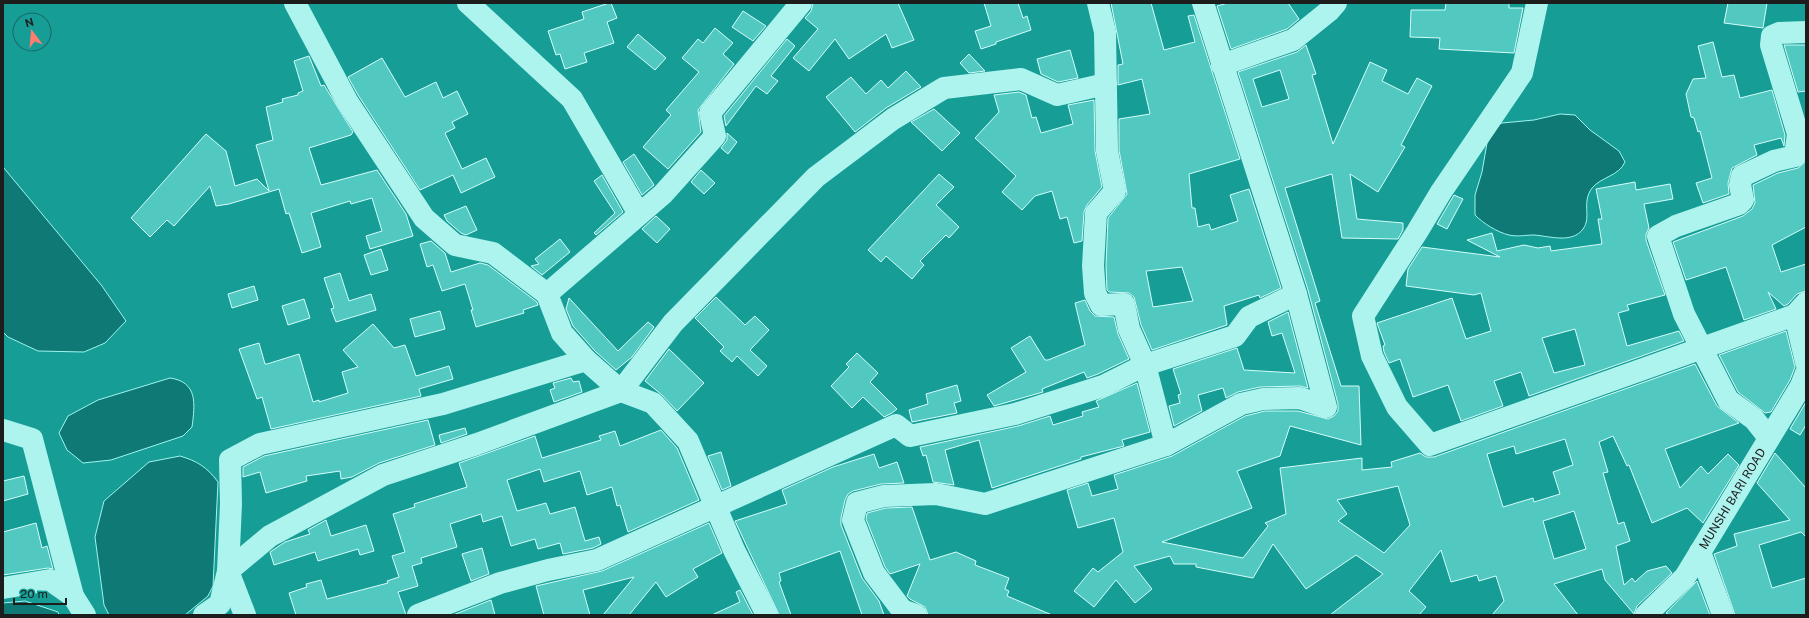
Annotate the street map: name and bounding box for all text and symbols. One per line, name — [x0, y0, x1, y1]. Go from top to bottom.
north arrow — [12, 12, 52, 52]
text: N — [23, 15, 35, 29]
street label: MUNSHI BARI ROAD — [1696, 446, 1769, 552]
scale bar — [14, 580, 66, 606]
text: 20 m — [20, 587, 48, 601]

